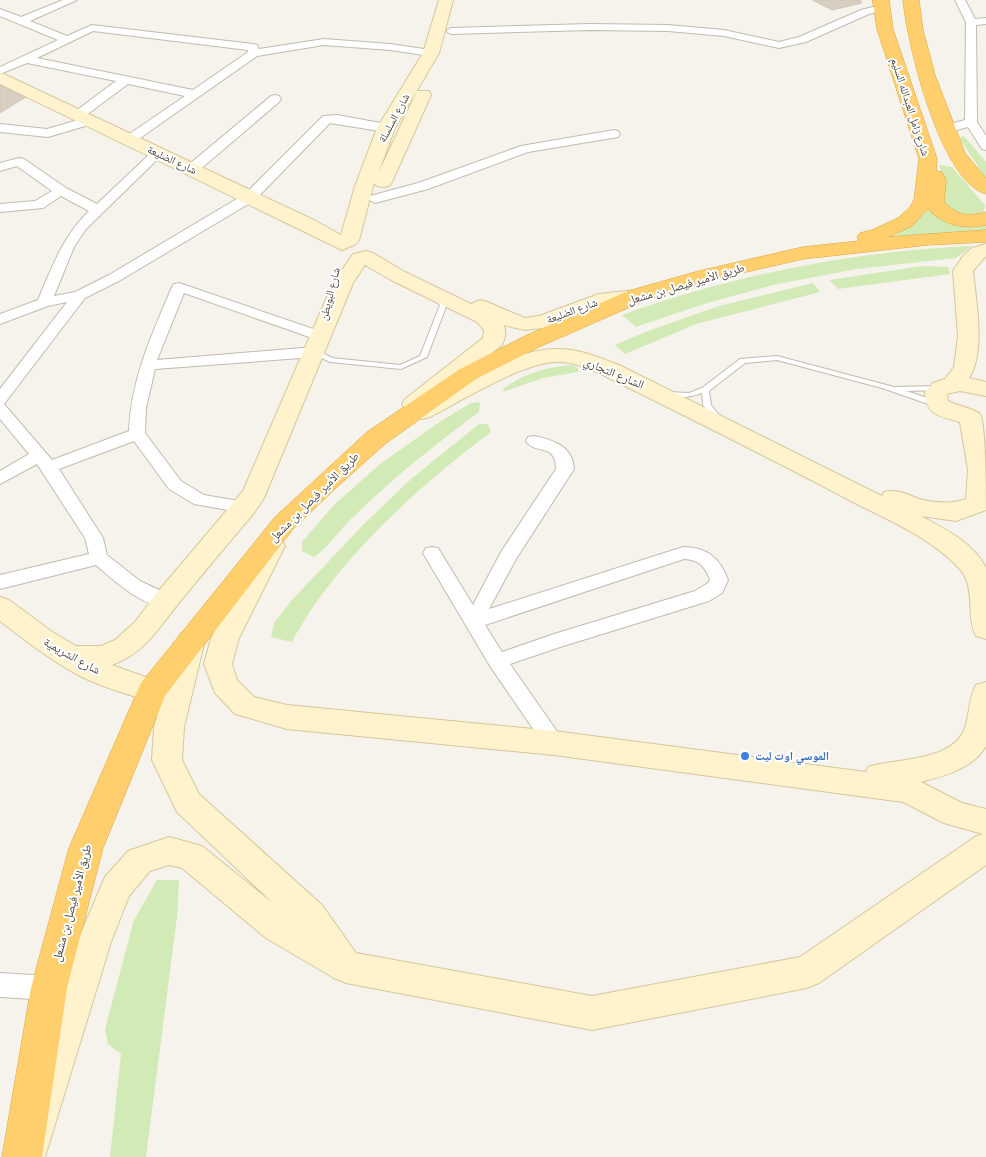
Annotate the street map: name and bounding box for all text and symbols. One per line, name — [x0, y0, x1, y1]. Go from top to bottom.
street label: شارع زامل العبدالله السليم — [887, 56, 932, 158]
street label: شارع السلسلة — [376, 91, 412, 145]
street label: شارع الضليعة — [145, 143, 199, 177]
street label: طريق الأمير فيصل بن مشعل — [626, 261, 746, 308]
street label: شارع البويطن — [317, 266, 343, 322]
street label: شارع الضليعة — [545, 296, 599, 326]
street label: الشارع التجاري — [581, 354, 646, 395]
street label: طريق الأمير فيصل بن مشعل — [266, 449, 362, 545]
street label: شارع الشريمية — [41, 635, 103, 678]
place label: الموسي اوت ليت — [755, 749, 829, 766]
marker: الموسي اوت ليت — [739, 750, 751, 762]
street label: طريق الأمير فيصل بن مشعل — [50, 843, 95, 963]

